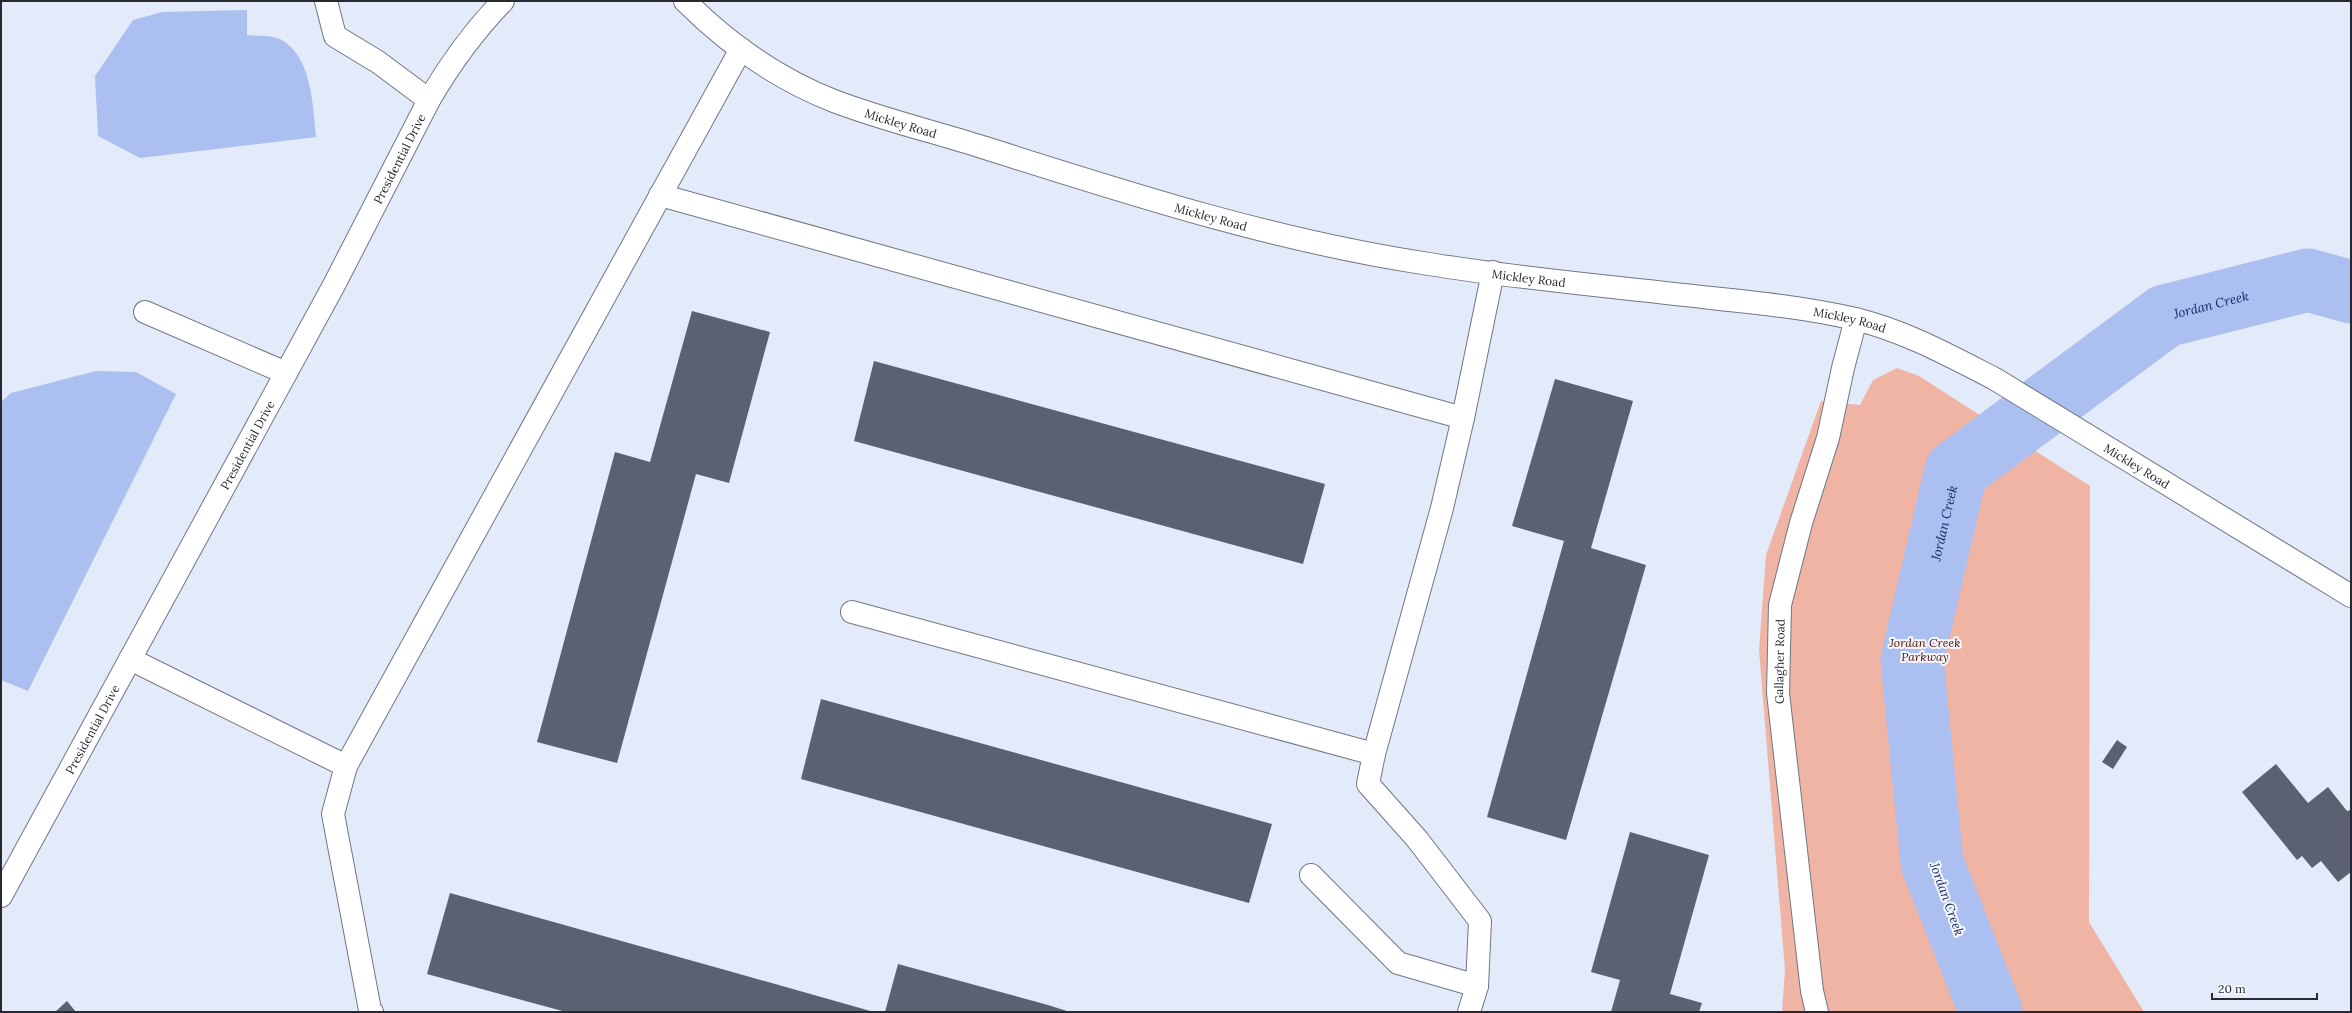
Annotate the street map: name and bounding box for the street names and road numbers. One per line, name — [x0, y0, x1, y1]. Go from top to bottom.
street label: Mickley Road — [863, 105, 939, 141]
street label: Presidential Drive — [370, 110, 429, 206]
street label: Mickley Road — [1173, 199, 1249, 233]
street label: Mickley Road — [1491, 266, 1567, 290]
street label: Mickley Road — [1812, 303, 1888, 335]
street label: Presidential Drive — [217, 397, 278, 492]
street label: Mickley Road — [2101, 440, 2173, 491]
street label: Gallagher Road — [1770, 619, 1787, 705]
street label: Presidential Drive — [62, 681, 123, 776]

